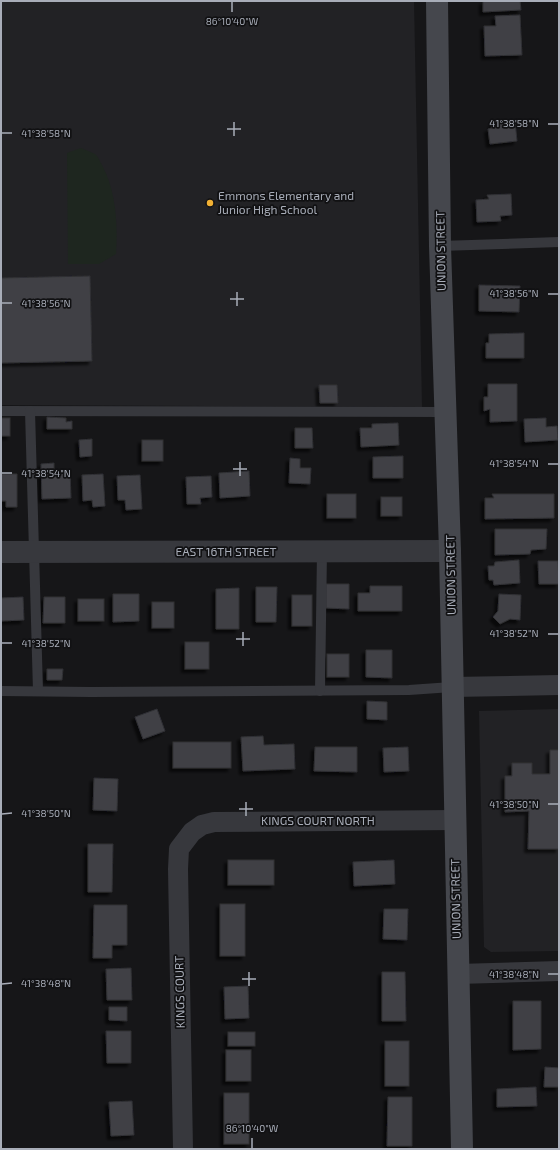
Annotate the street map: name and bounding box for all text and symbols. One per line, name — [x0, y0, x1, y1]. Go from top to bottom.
text: 86°10'40"W — [206, 15, 259, 27]
text: 41°38'58"N — [489, 117, 539, 129]
text: 41°38'58"N — [21, 127, 71, 139]
place label: Emmons Elementary and Junior High School — [218, 188, 354, 216]
marker: Emmons Elementary and Junior High School — [205, 198, 215, 208]
street label: UNION STREET — [432, 211, 448, 291]
text: 41°38'56"N — [489, 287, 539, 299]
text: 41°38'56"N — [21, 297, 71, 309]
text: 41°38'54"N — [489, 457, 539, 469]
text: 41°38'54"N — [21, 467, 71, 479]
street label: UNION STREET — [442, 535, 458, 615]
street label: EAST 16TH STREET — [175, 544, 277, 558]
text: 41°38'52"N — [489, 627, 539, 639]
text: 41°38'52"N — [21, 637, 71, 649]
text: 41°38'50"N — [489, 798, 539, 810]
text: 41°38'50"N — [21, 807, 71, 819]
street label: KINGS COURT NORTH — [261, 813, 375, 827]
street label: UNION STREET — [447, 859, 463, 939]
street label: KINGS COURT — [171, 956, 187, 1028]
text: 41°38'48"N — [489, 968, 539, 980]
text: 41°38'48"N — [21, 977, 71, 989]
text: 86°10'40"W — [226, 1122, 279, 1134]

